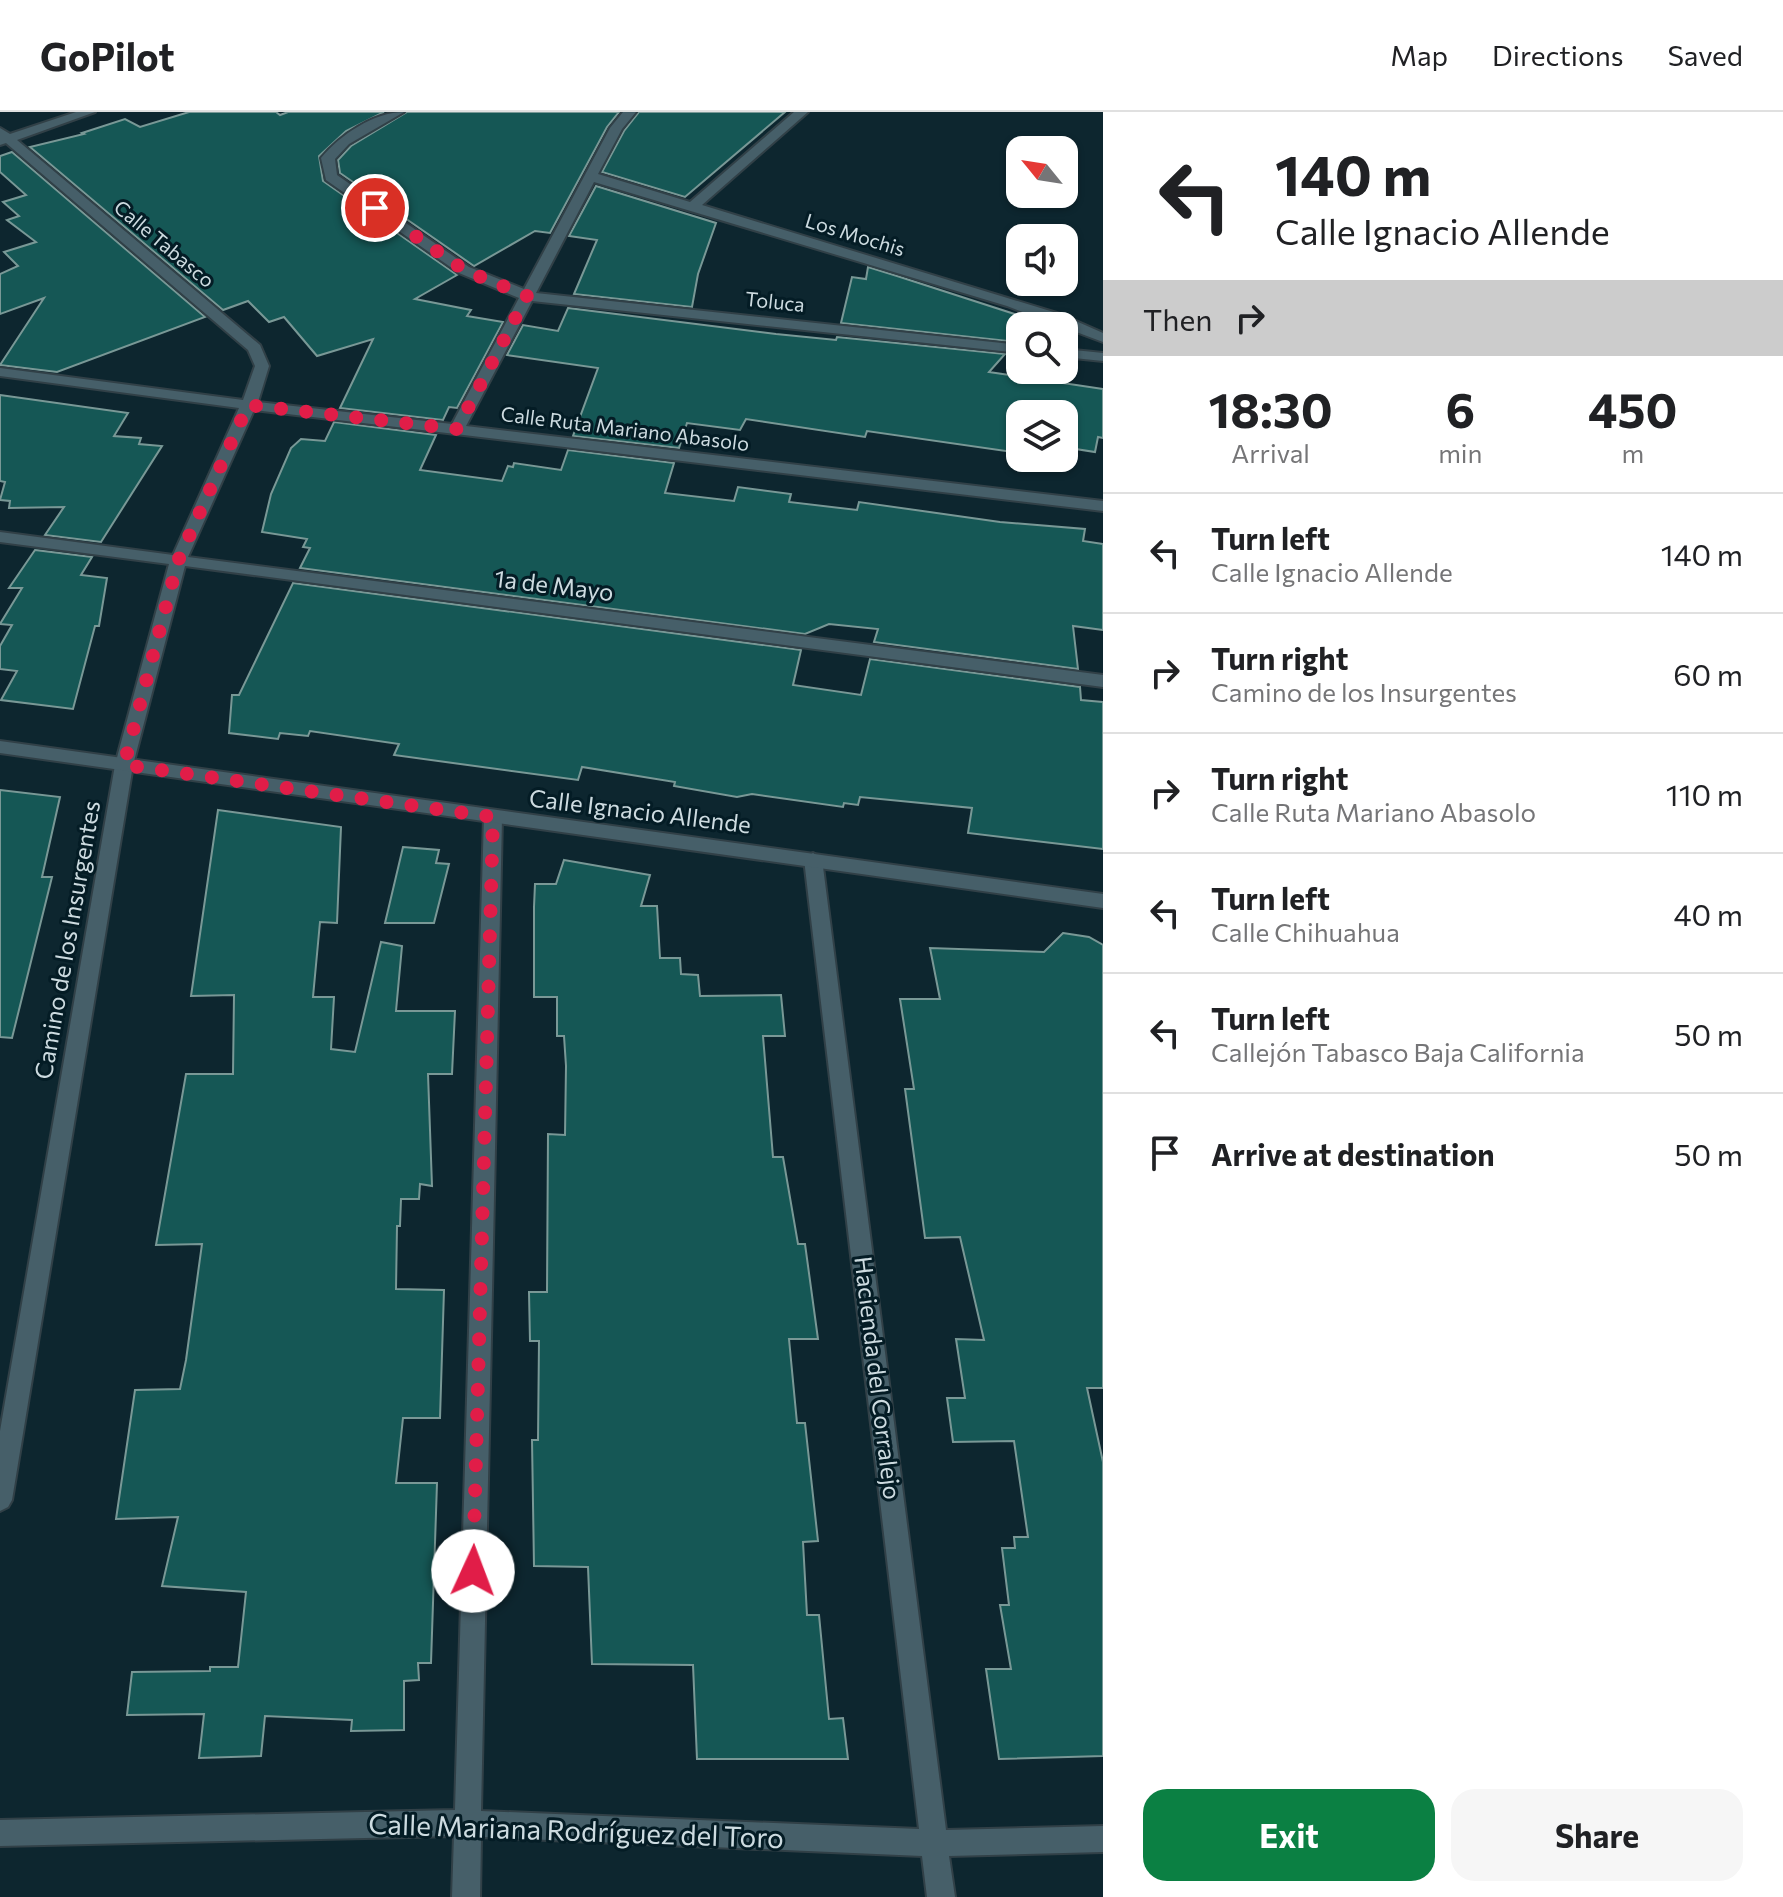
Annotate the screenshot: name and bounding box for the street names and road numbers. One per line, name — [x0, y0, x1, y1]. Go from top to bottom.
street label: Calle Tabasco — [110, 194, 220, 292]
street label: Los Mochis — [803, 208, 908, 261]
street label: Toluca — [744, 286, 806, 316]
street label: Calle Ruta Mariano Abasolo — [500, 401, 751, 455]
street label: 1a de Mayo — [493, 563, 615, 606]
street label: Calle Ignacio Allende — [528, 783, 753, 838]
street label: Camino de los Insurgentes — [28, 798, 105, 1081]
street label: Hacienda del Corralejo — [849, 1255, 908, 1501]
street label: Calle Mariana Rodríguez del Toro — [368, 1806, 784, 1854]

